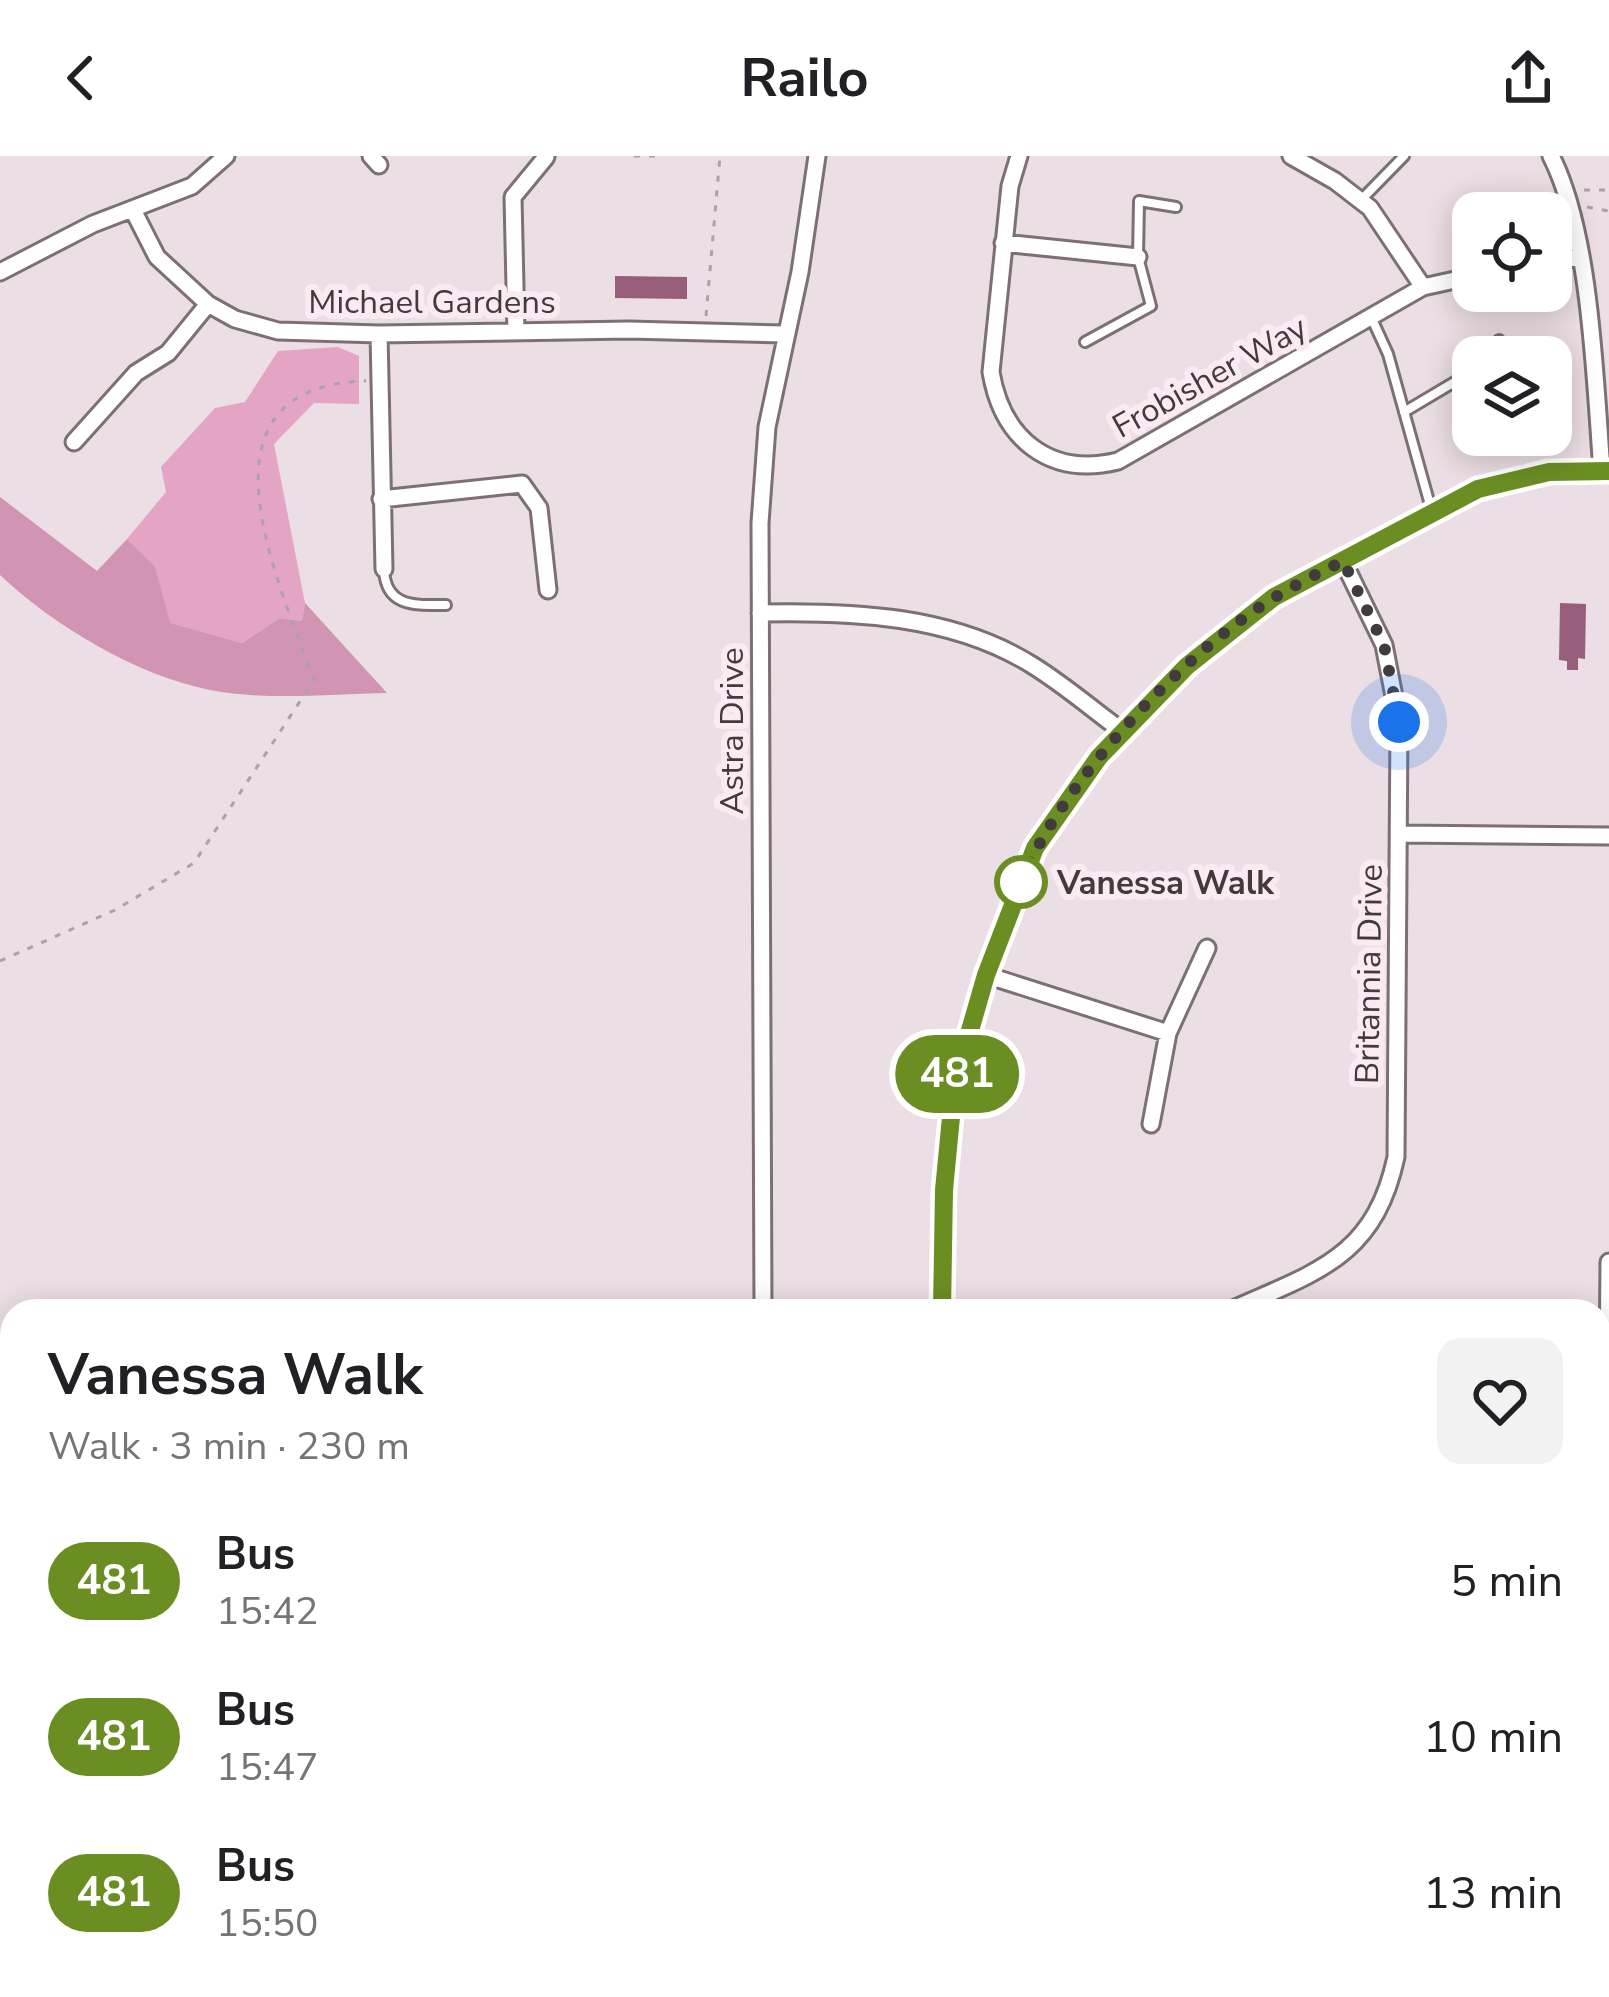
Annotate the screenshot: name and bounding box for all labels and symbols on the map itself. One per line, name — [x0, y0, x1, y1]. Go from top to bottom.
street label: Michael Gardens — [308, 280, 556, 325]
street label: Frobisher Way — [1104, 305, 1315, 449]
street label: Astra Drive — [710, 648, 755, 815]
your location — [1369, 692, 1429, 752]
marker: Vanessa Walk — [996, 857, 1046, 907]
place label: Vanessa Walk — [1056, 861, 1275, 906]
street label: Britannia Drive — [1345, 864, 1394, 1085]
line badge: 481 — [888, 1035, 1026, 1113]

